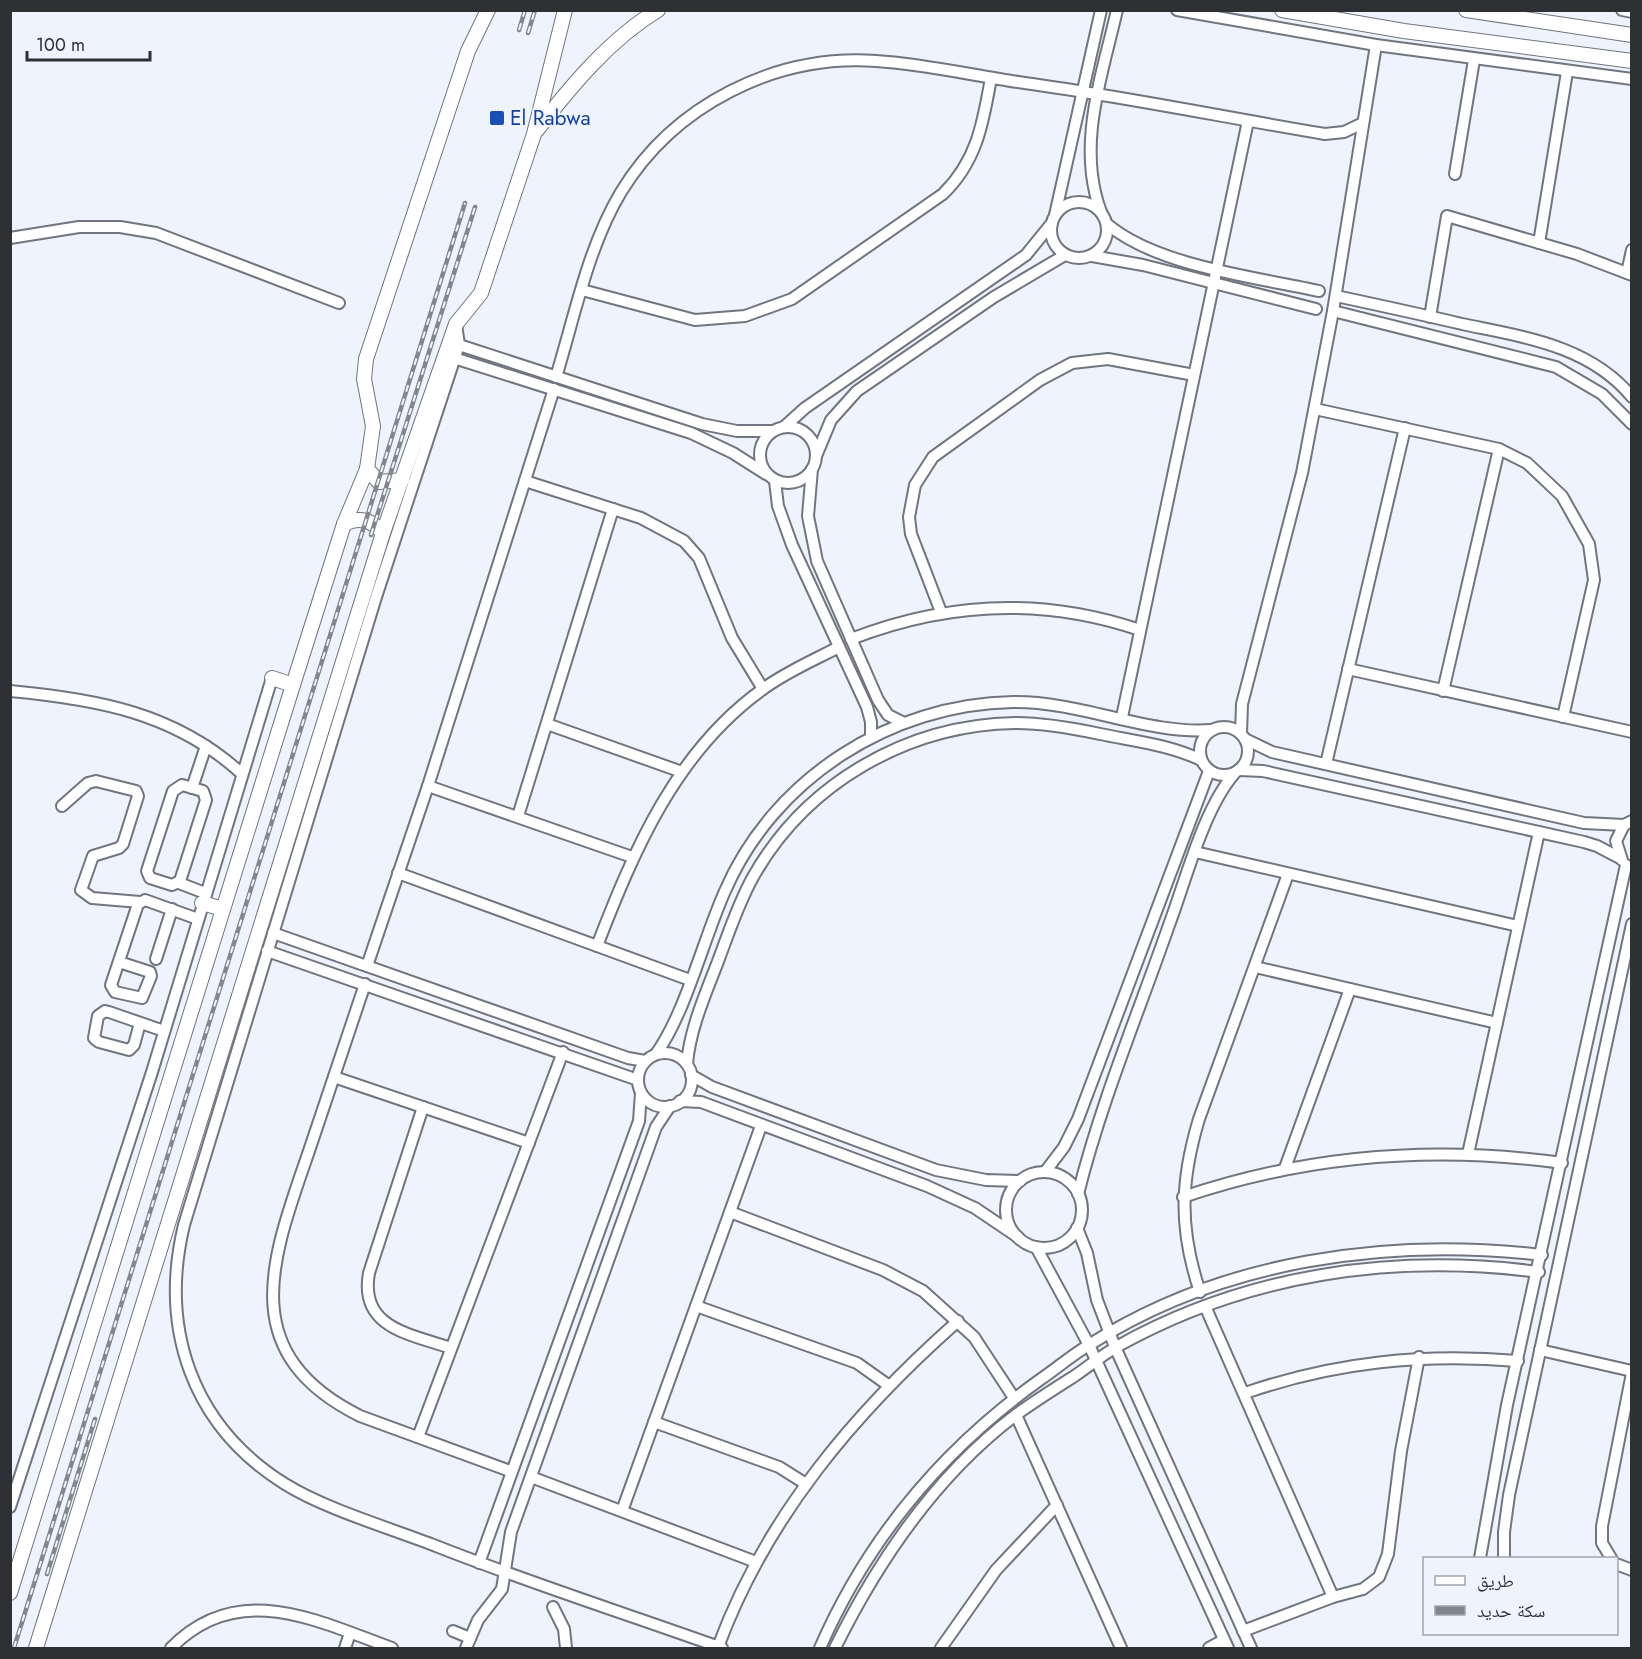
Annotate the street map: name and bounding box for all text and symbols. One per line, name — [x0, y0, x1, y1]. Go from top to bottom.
scale bar — [27, 24, 150, 62]
text: 100 m — [36, 32, 85, 58]
place label: El Rabwa — [510, 103, 591, 133]
marker: El Rabwa — [488, 109, 506, 127]
legend — [1423, 1557, 1618, 1635]
text: طريق — [1477, 1568, 1514, 1594]
text: سكة حديد — [1477, 1598, 1545, 1624]

